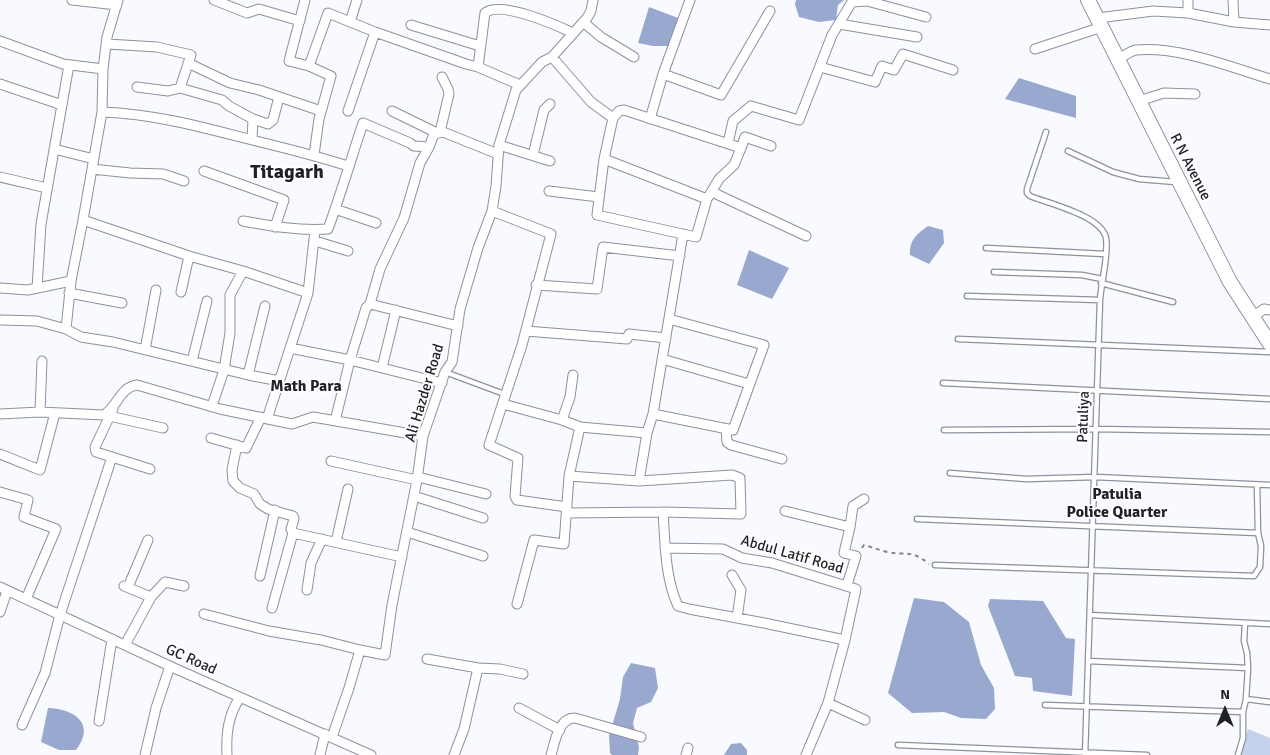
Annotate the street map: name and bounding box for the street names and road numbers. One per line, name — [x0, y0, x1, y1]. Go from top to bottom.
street label: R N Avenue — [1165, 131, 1215, 203]
street label: Ali Hazder Road — [402, 342, 448, 444]
street label: Patuliya — [1074, 391, 1094, 443]
street label: Abdul Latif Road — [739, 532, 845, 578]
street label: GC Road — [163, 641, 219, 679]

